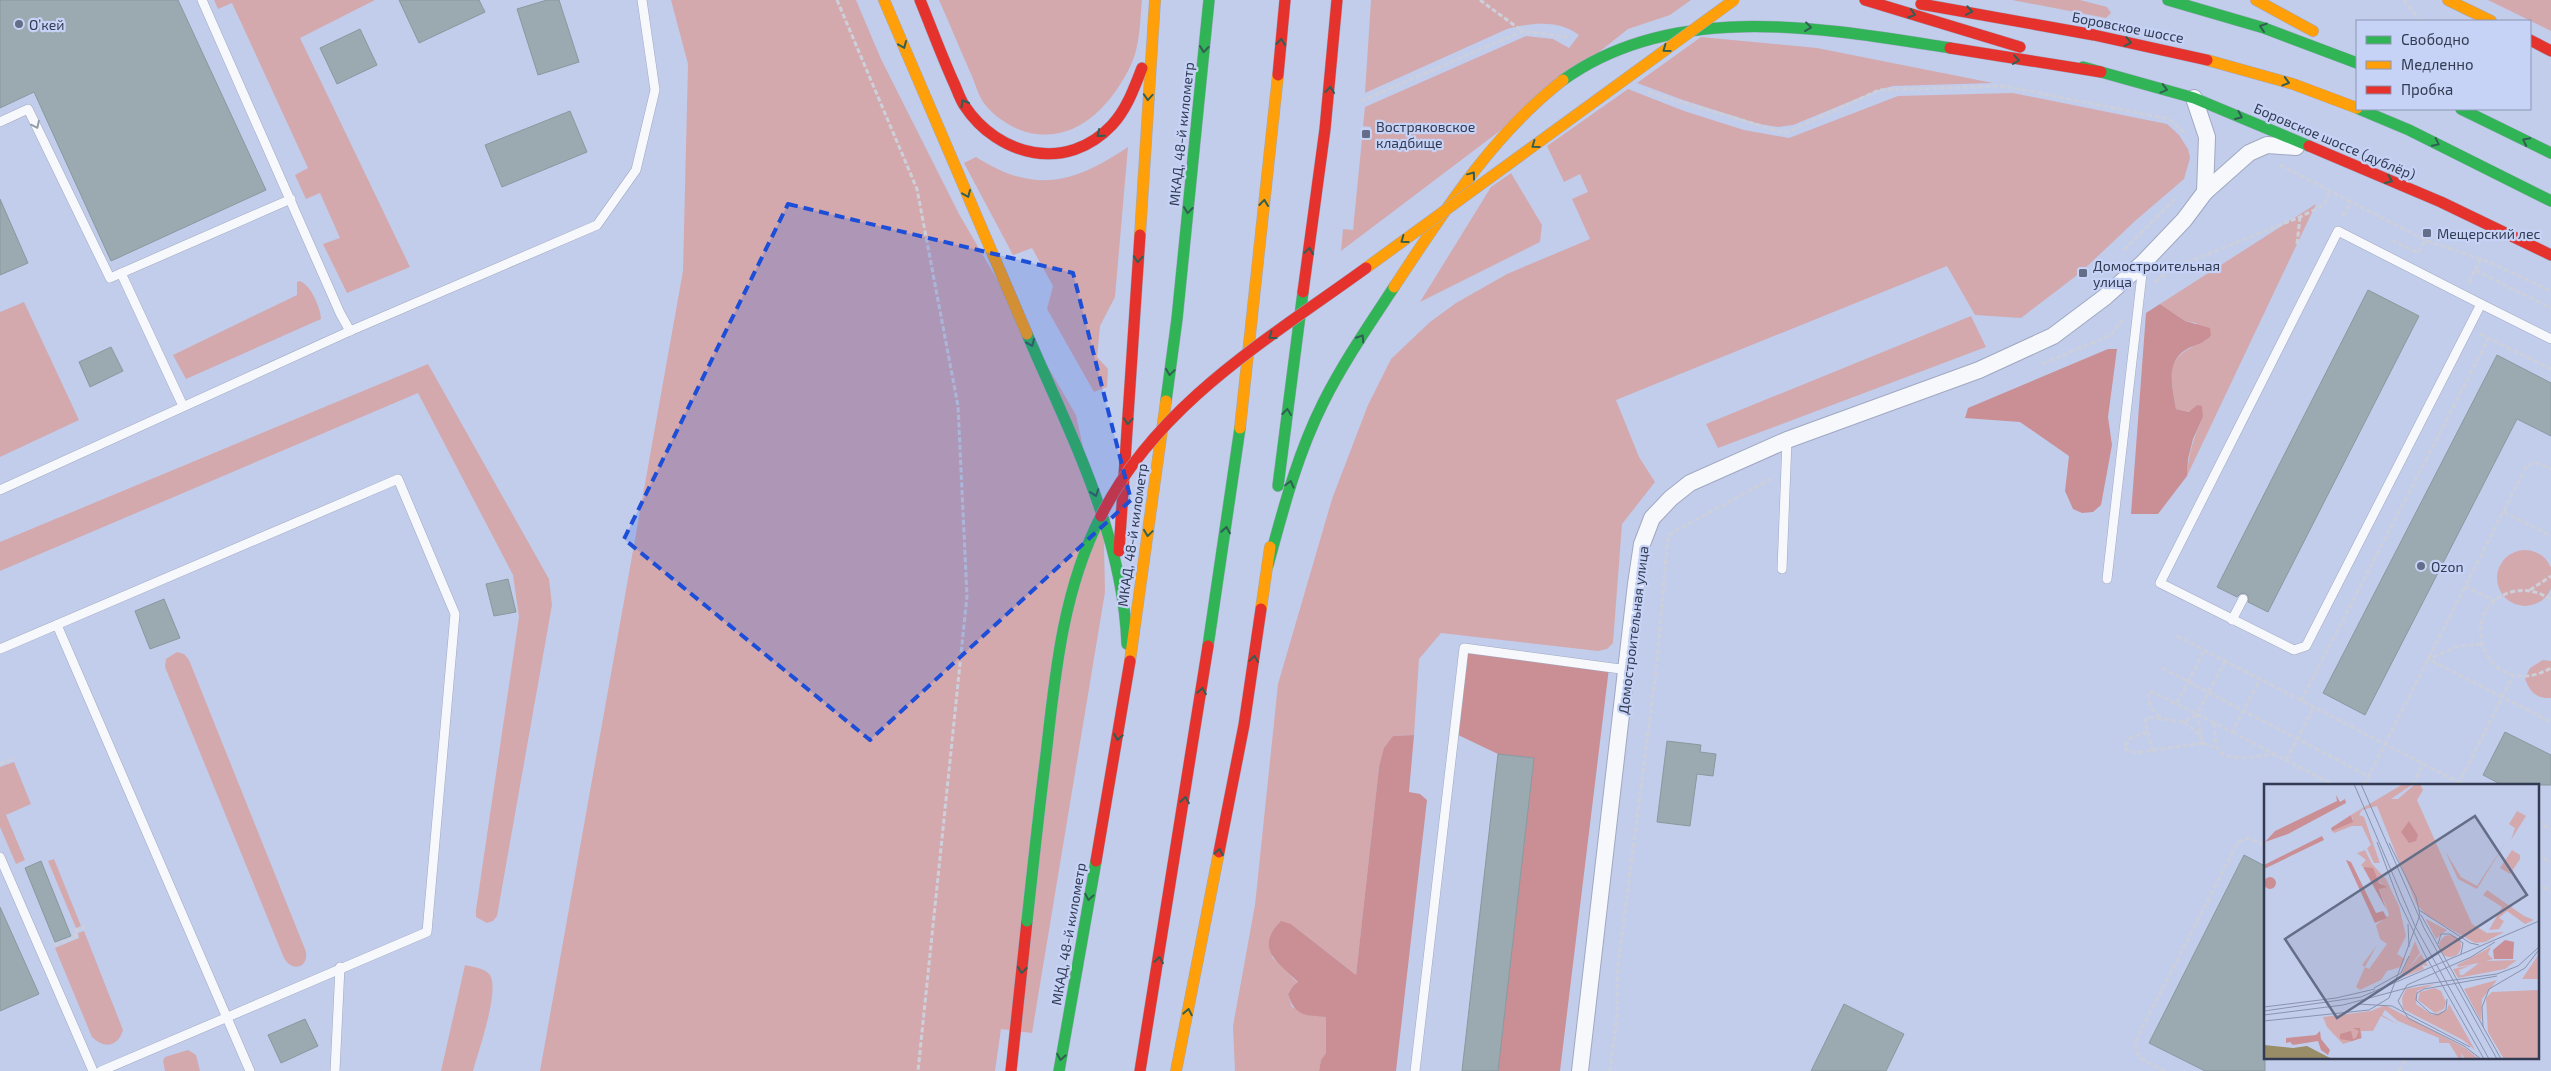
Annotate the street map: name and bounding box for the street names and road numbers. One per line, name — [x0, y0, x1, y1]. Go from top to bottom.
street label: Боровское шоссе — [2071, 8, 2185, 46]
street label: МКАД, 48-й километр — [1165, 61, 1197, 207]
street label: Боровское шоссе (дублёр) — [2252, 99, 2418, 183]
street label: МКАД, 48-й километр — [1114, 462, 1150, 608]
street label: Домостроительная улица — [1614, 545, 1652, 715]
street label: МКАД, 48-й километр — [1047, 861, 1089, 1007]

